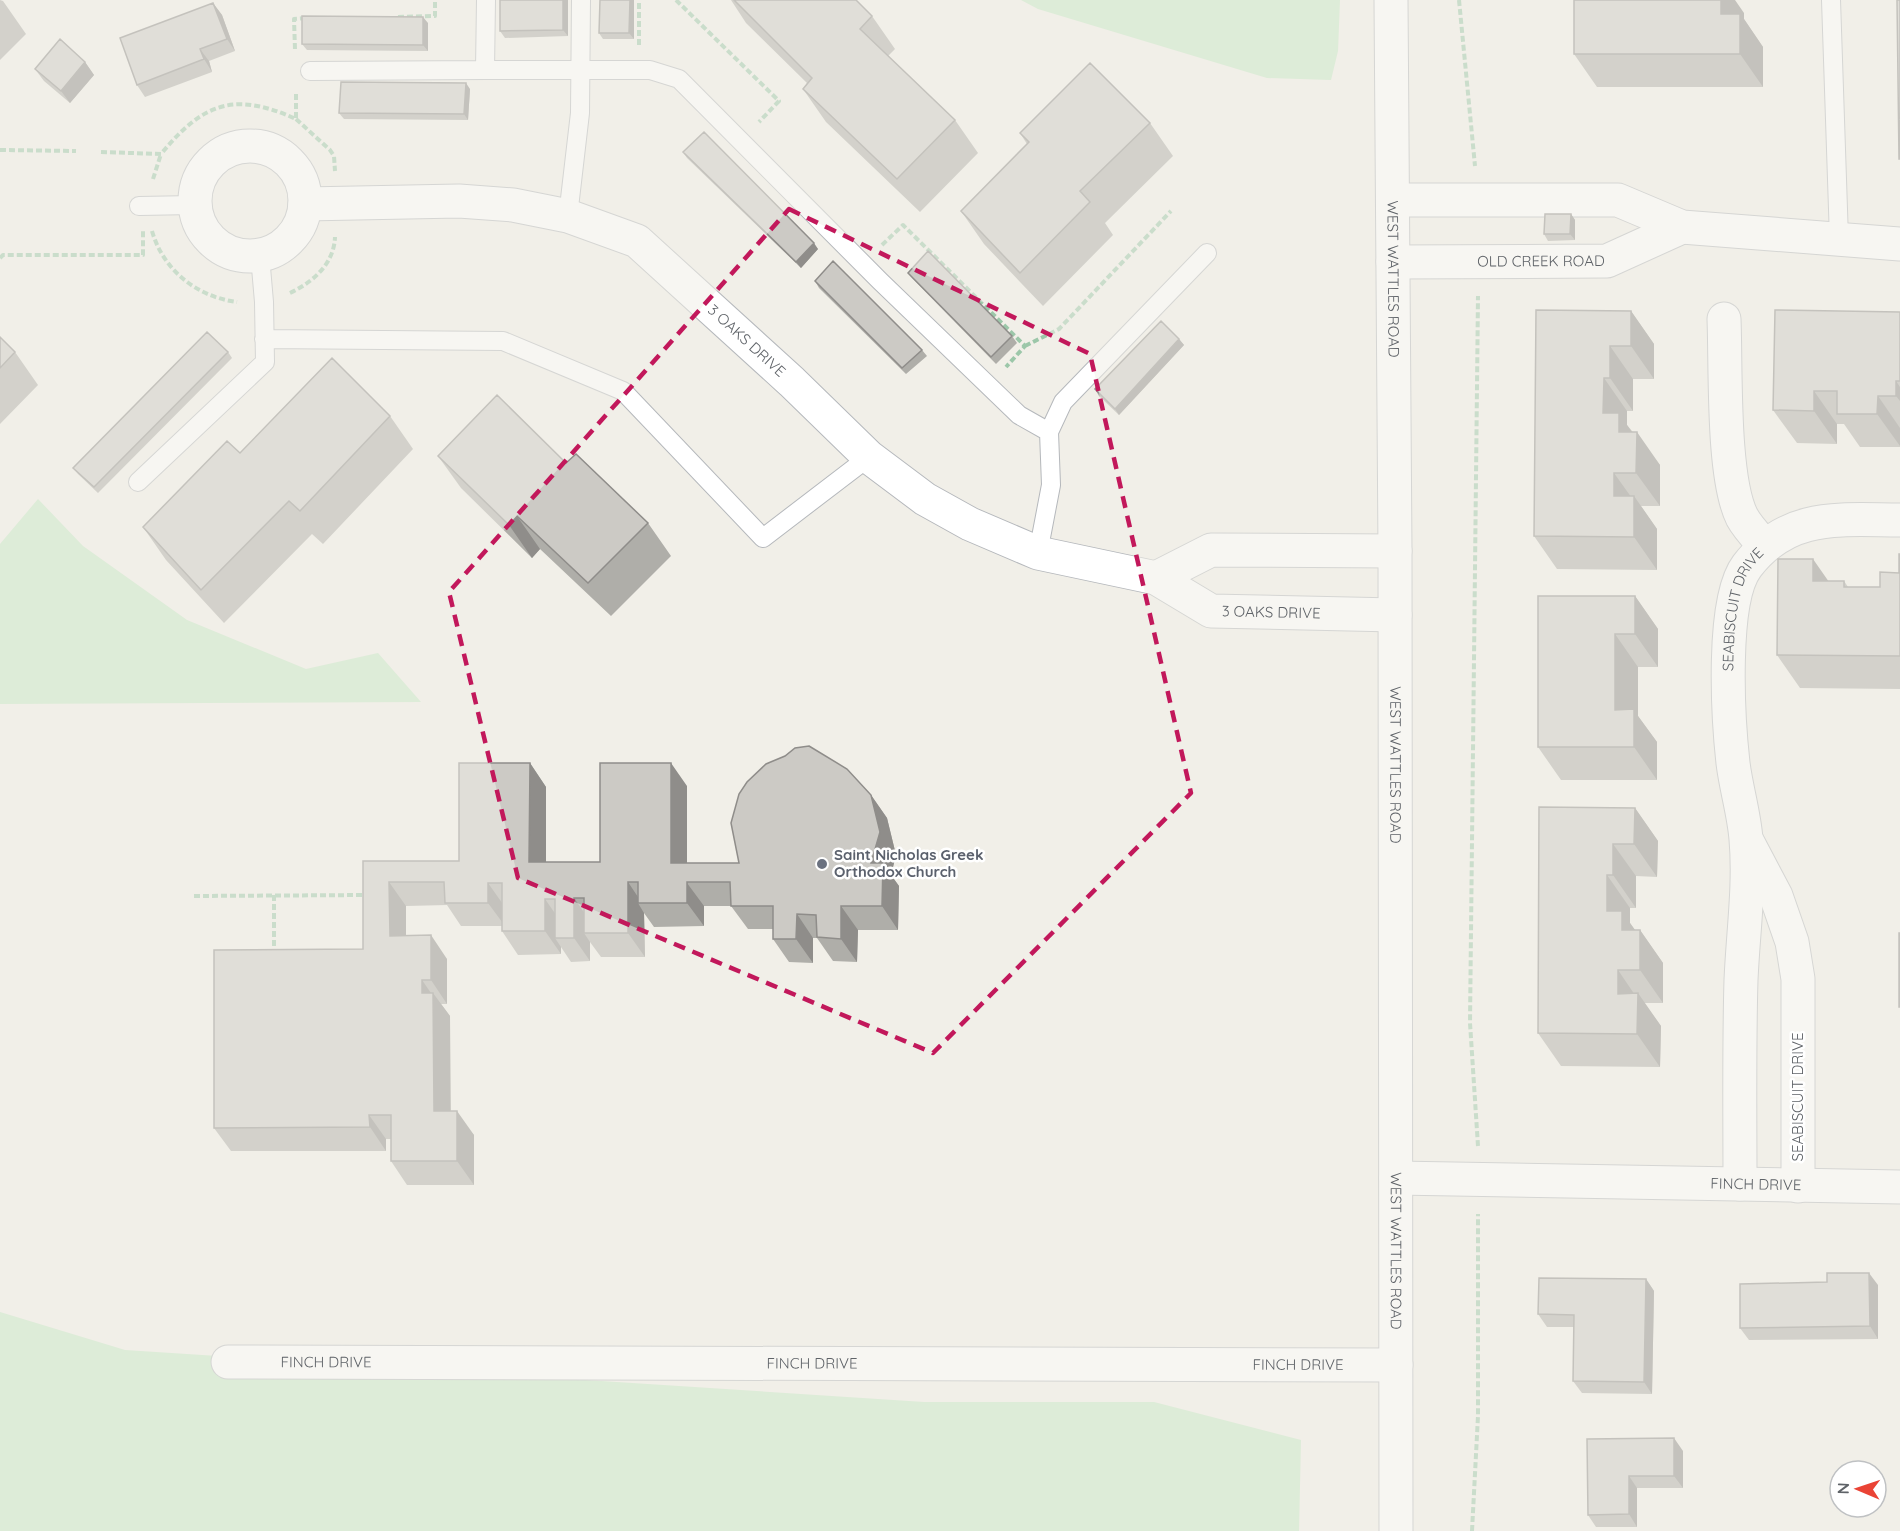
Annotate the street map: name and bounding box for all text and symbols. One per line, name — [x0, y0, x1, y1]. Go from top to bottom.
street label: WEST WATTLES ROAD — [1383, 200, 1404, 358]
street label: OLD CREEK ROAD — [1477, 251, 1605, 271]
street label: 3 OAKS DRIVE — [704, 300, 790, 381]
street label: SEABISCUIT DRIVE — [1718, 543, 1767, 671]
street label: 3 OAKS DRIVE — [1222, 601, 1321, 622]
street label: WEST WATTLES ROAD — [1386, 686, 1405, 844]
place label: Saint Nicholas Greek Orthodox Church — [834, 845, 983, 881]
marker: Saint Nicholas Greek Orthodox Church — [815, 857, 829, 871]
street label: SEABISCUIT DRIVE — [1788, 1032, 1807, 1162]
street label: WEST WATTLES ROAD — [1387, 1172, 1406, 1330]
street label: FINCH DRIVE — [1710, 1174, 1802, 1194]
street label: FINCH DRIVE — [280, 1352, 372, 1371]
street label: FINCH DRIVE — [766, 1353, 858, 1373]
street label: FINCH DRIVE — [1252, 1355, 1344, 1374]
north arrow — [1828, 1459, 1888, 1519]
text: N — [1833, 1482, 1853, 1495]

